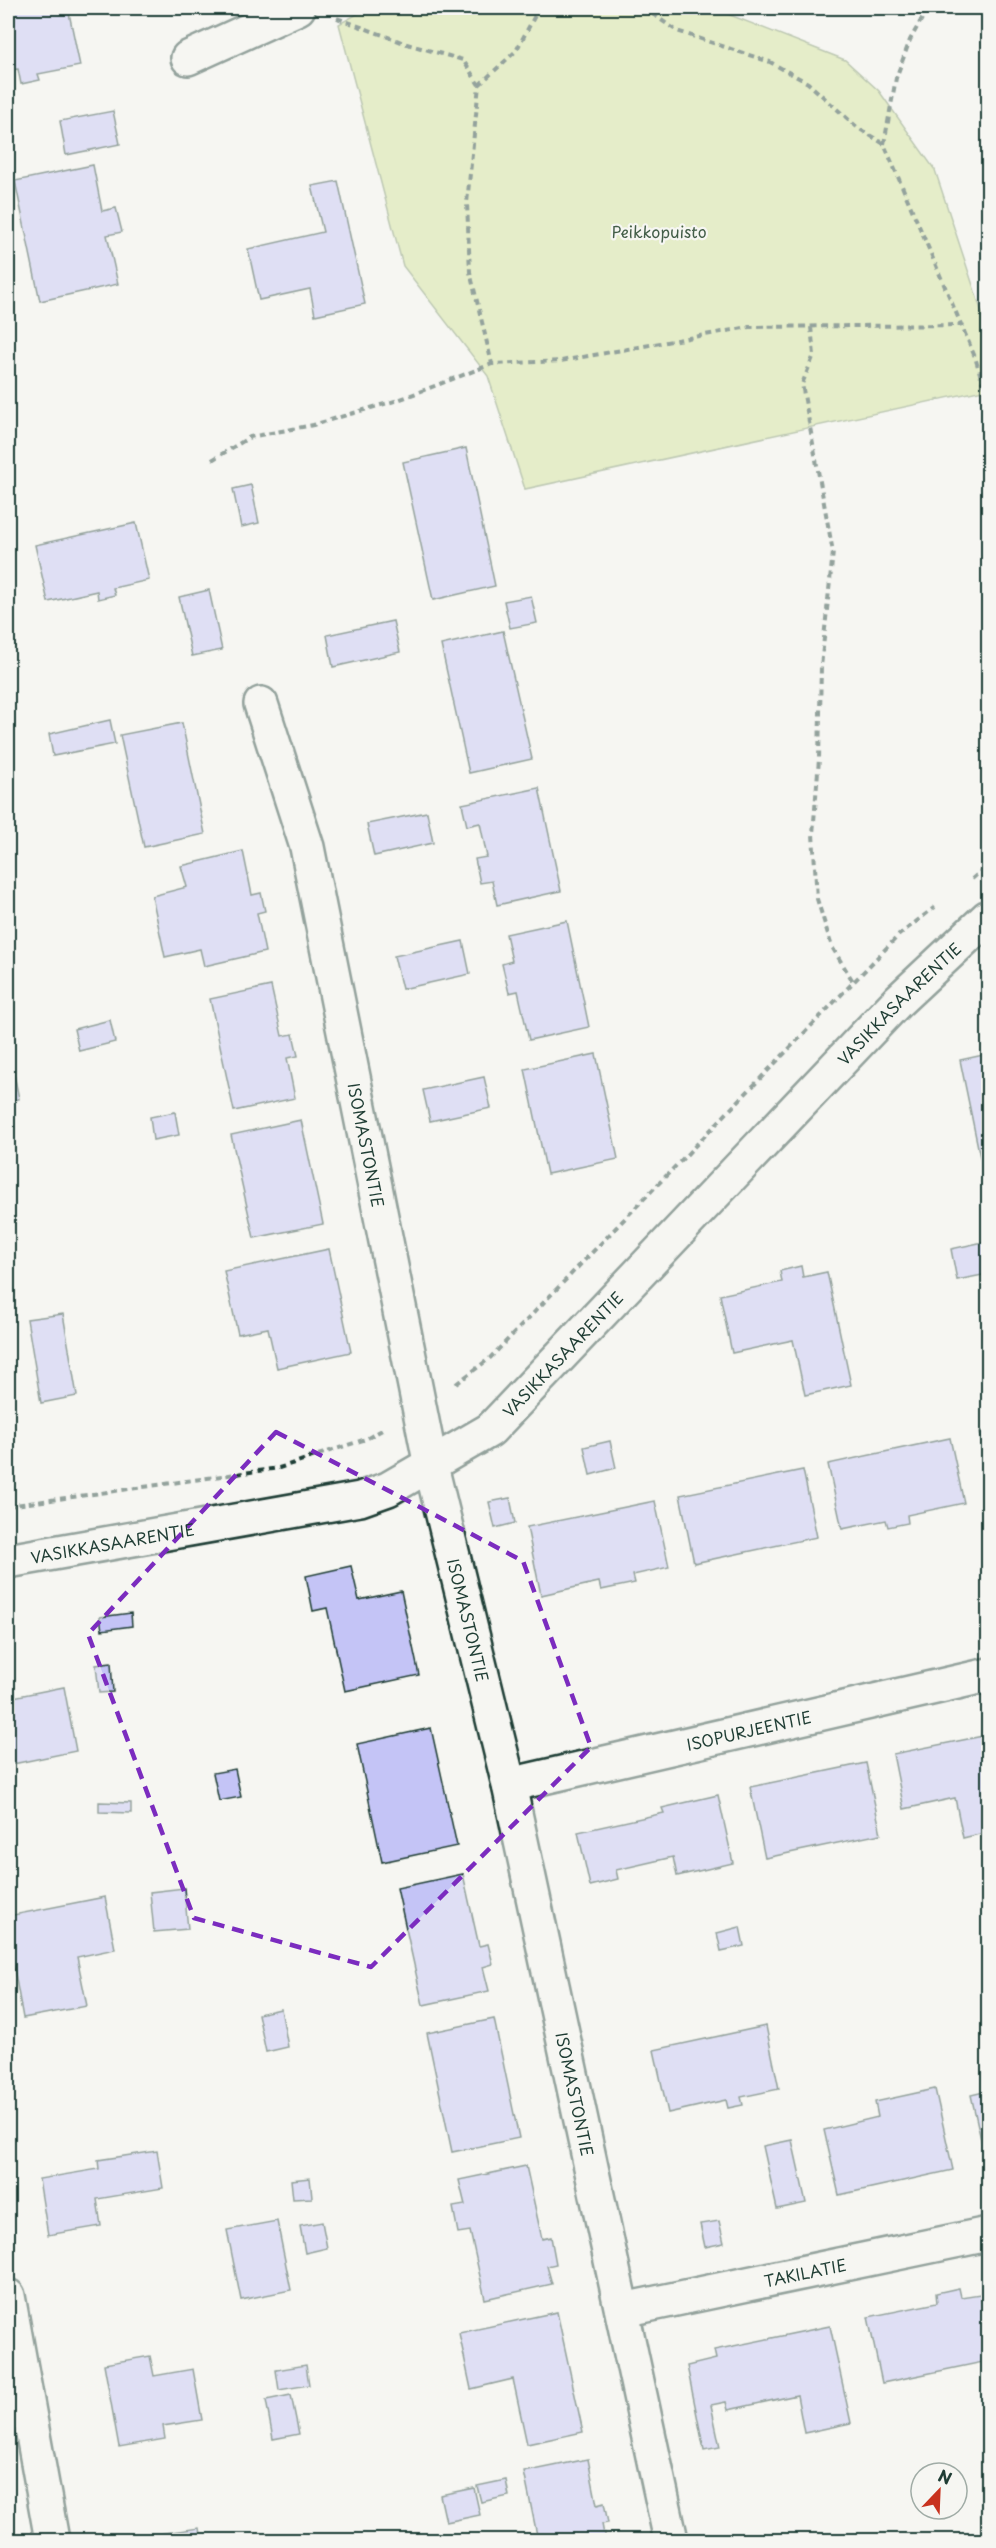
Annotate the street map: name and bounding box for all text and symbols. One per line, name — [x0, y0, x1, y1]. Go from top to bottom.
park label: Peikkopuisto — [611, 219, 707, 243]
street label: VASIKKASAARENTIE — [831, 936, 966, 1070]
street label: ISOMASTONTIE — [342, 1080, 391, 1209]
street label: VASIKKASAARENTIE — [497, 1286, 628, 1422]
street label: VASIKKASAARENTIE — [29, 1516, 196, 1569]
street label: ISOMASTONTIE — [442, 1556, 495, 1684]
street label: ISOPURJEENTIE — [684, 1704, 814, 1756]
street label: ISOMASTONTIE — [550, 2030, 600, 2158]
street label: TAKILATIE — [762, 2252, 849, 2292]
north arrow — [909, 2461, 969, 2521]
text: N — [935, 2463, 956, 2490]

